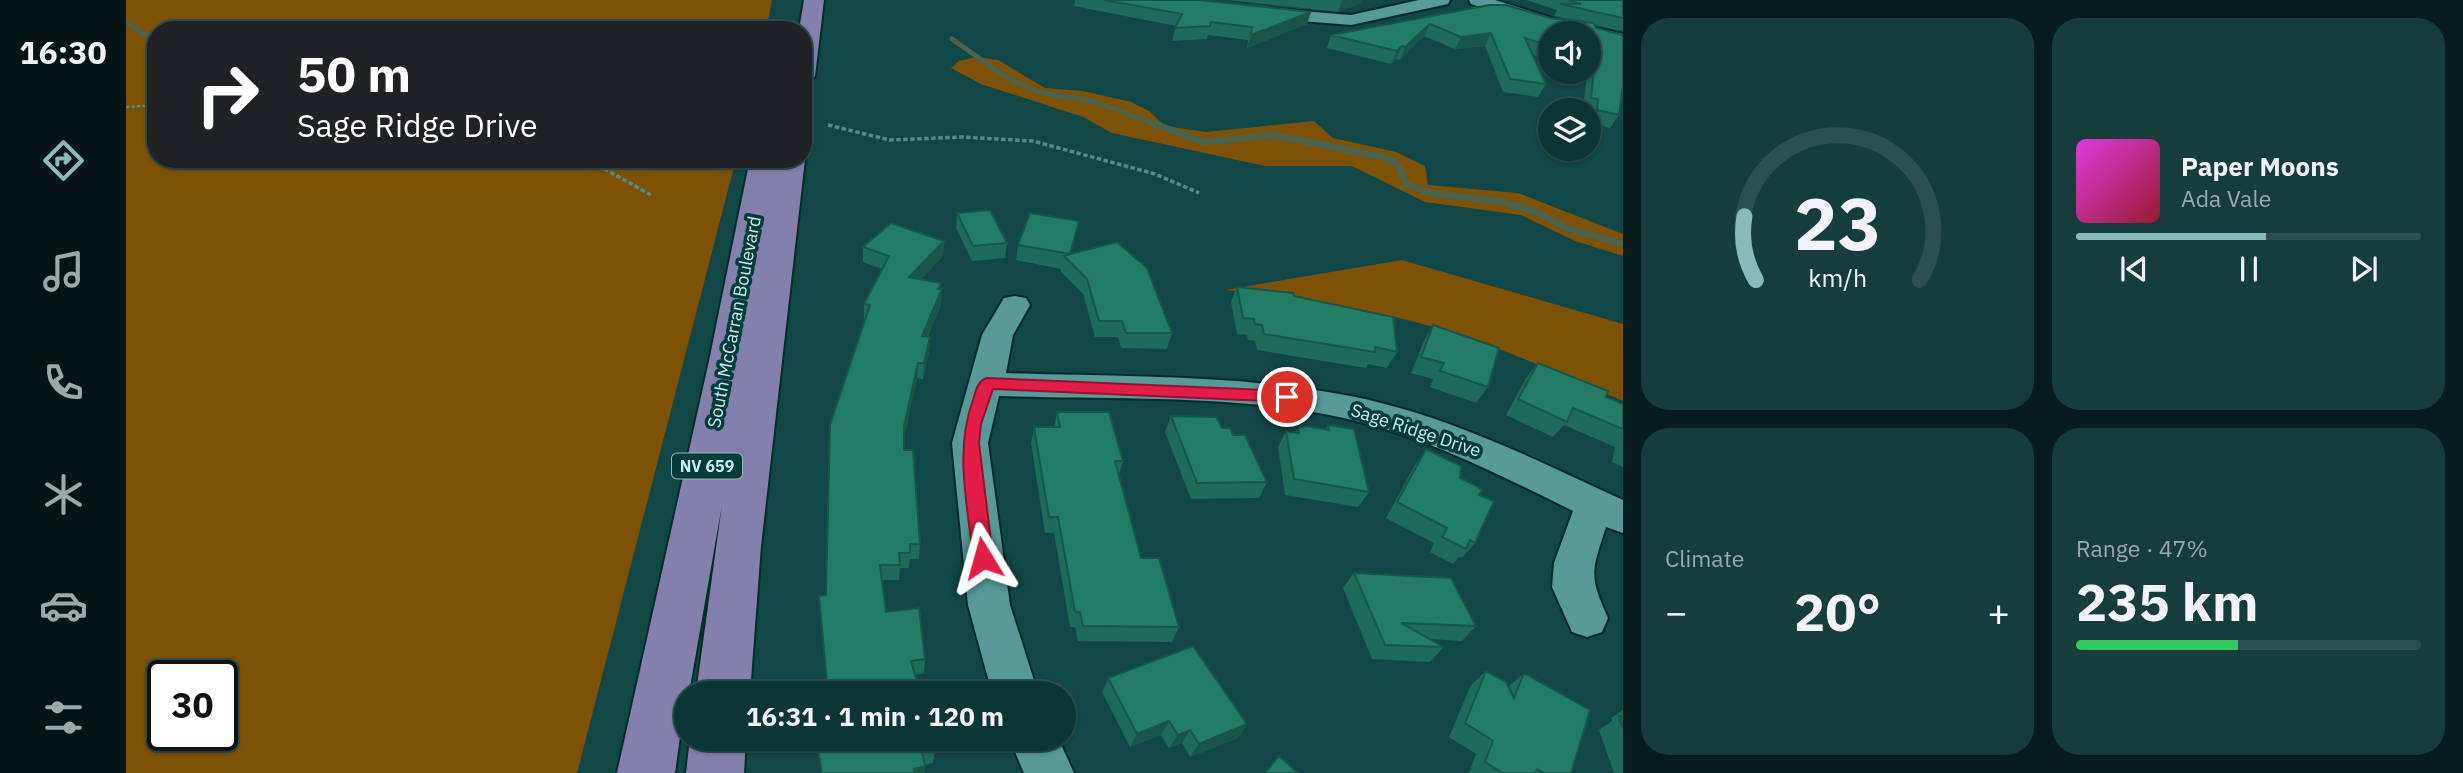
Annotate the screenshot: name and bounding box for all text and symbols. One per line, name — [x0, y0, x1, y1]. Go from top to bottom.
map controls — [1538, 21, 1601, 161]
button: sound — [1538, 21, 1601, 84]
text: 16:30 — [19, 31, 107, 73]
text: 50 m — [297, 42, 411, 105]
icon: right — [182, 49, 273, 140]
button: layers — [1538, 98, 1601, 161]
text: Sage Ridge Drive — [297, 104, 538, 146]
icon: directions — [39, 136, 88, 185]
text: Paper Moons — [2181, 149, 2339, 183]
text: 23 — [1794, 175, 1881, 270]
text: Ada Vale — [2181, 183, 2271, 213]
street label: South McCarran Boulevard — [702, 214, 766, 430]
icon: music — [39, 247, 88, 296]
icon: previous — [2115, 250, 2153, 288]
icon: pause — [2230, 250, 2268, 288]
icon: next — [2345, 250, 2383, 288]
text: km/h — [1808, 261, 1867, 294]
icon: phone — [39, 358, 88, 407]
pin — [1257, 367, 1317, 427]
icon: arrive — [1268, 378, 1306, 416]
street label: Sage Ridge Drive — [1348, 398, 1484, 462]
road number: NV 659 — [672, 453, 742, 478]
icon: climate — [39, 470, 88, 519]
position arrow — [946, 521, 1020, 595]
text: Range · 47% — [2076, 533, 2208, 563]
text: Climate — [1665, 543, 1744, 573]
text: 235 km — [2076, 568, 2258, 635]
text: 20° — [1794, 578, 1881, 645]
icon: car — [39, 581, 88, 630]
text: − — [1665, 587, 1688, 636]
text: + — [1987, 587, 2010, 636]
speed limit sign: 30 — [147, 660, 238, 751]
icon: filters — [39, 693, 88, 742]
text: 16:31 · 1 min · 120 m — [746, 699, 1004, 733]

